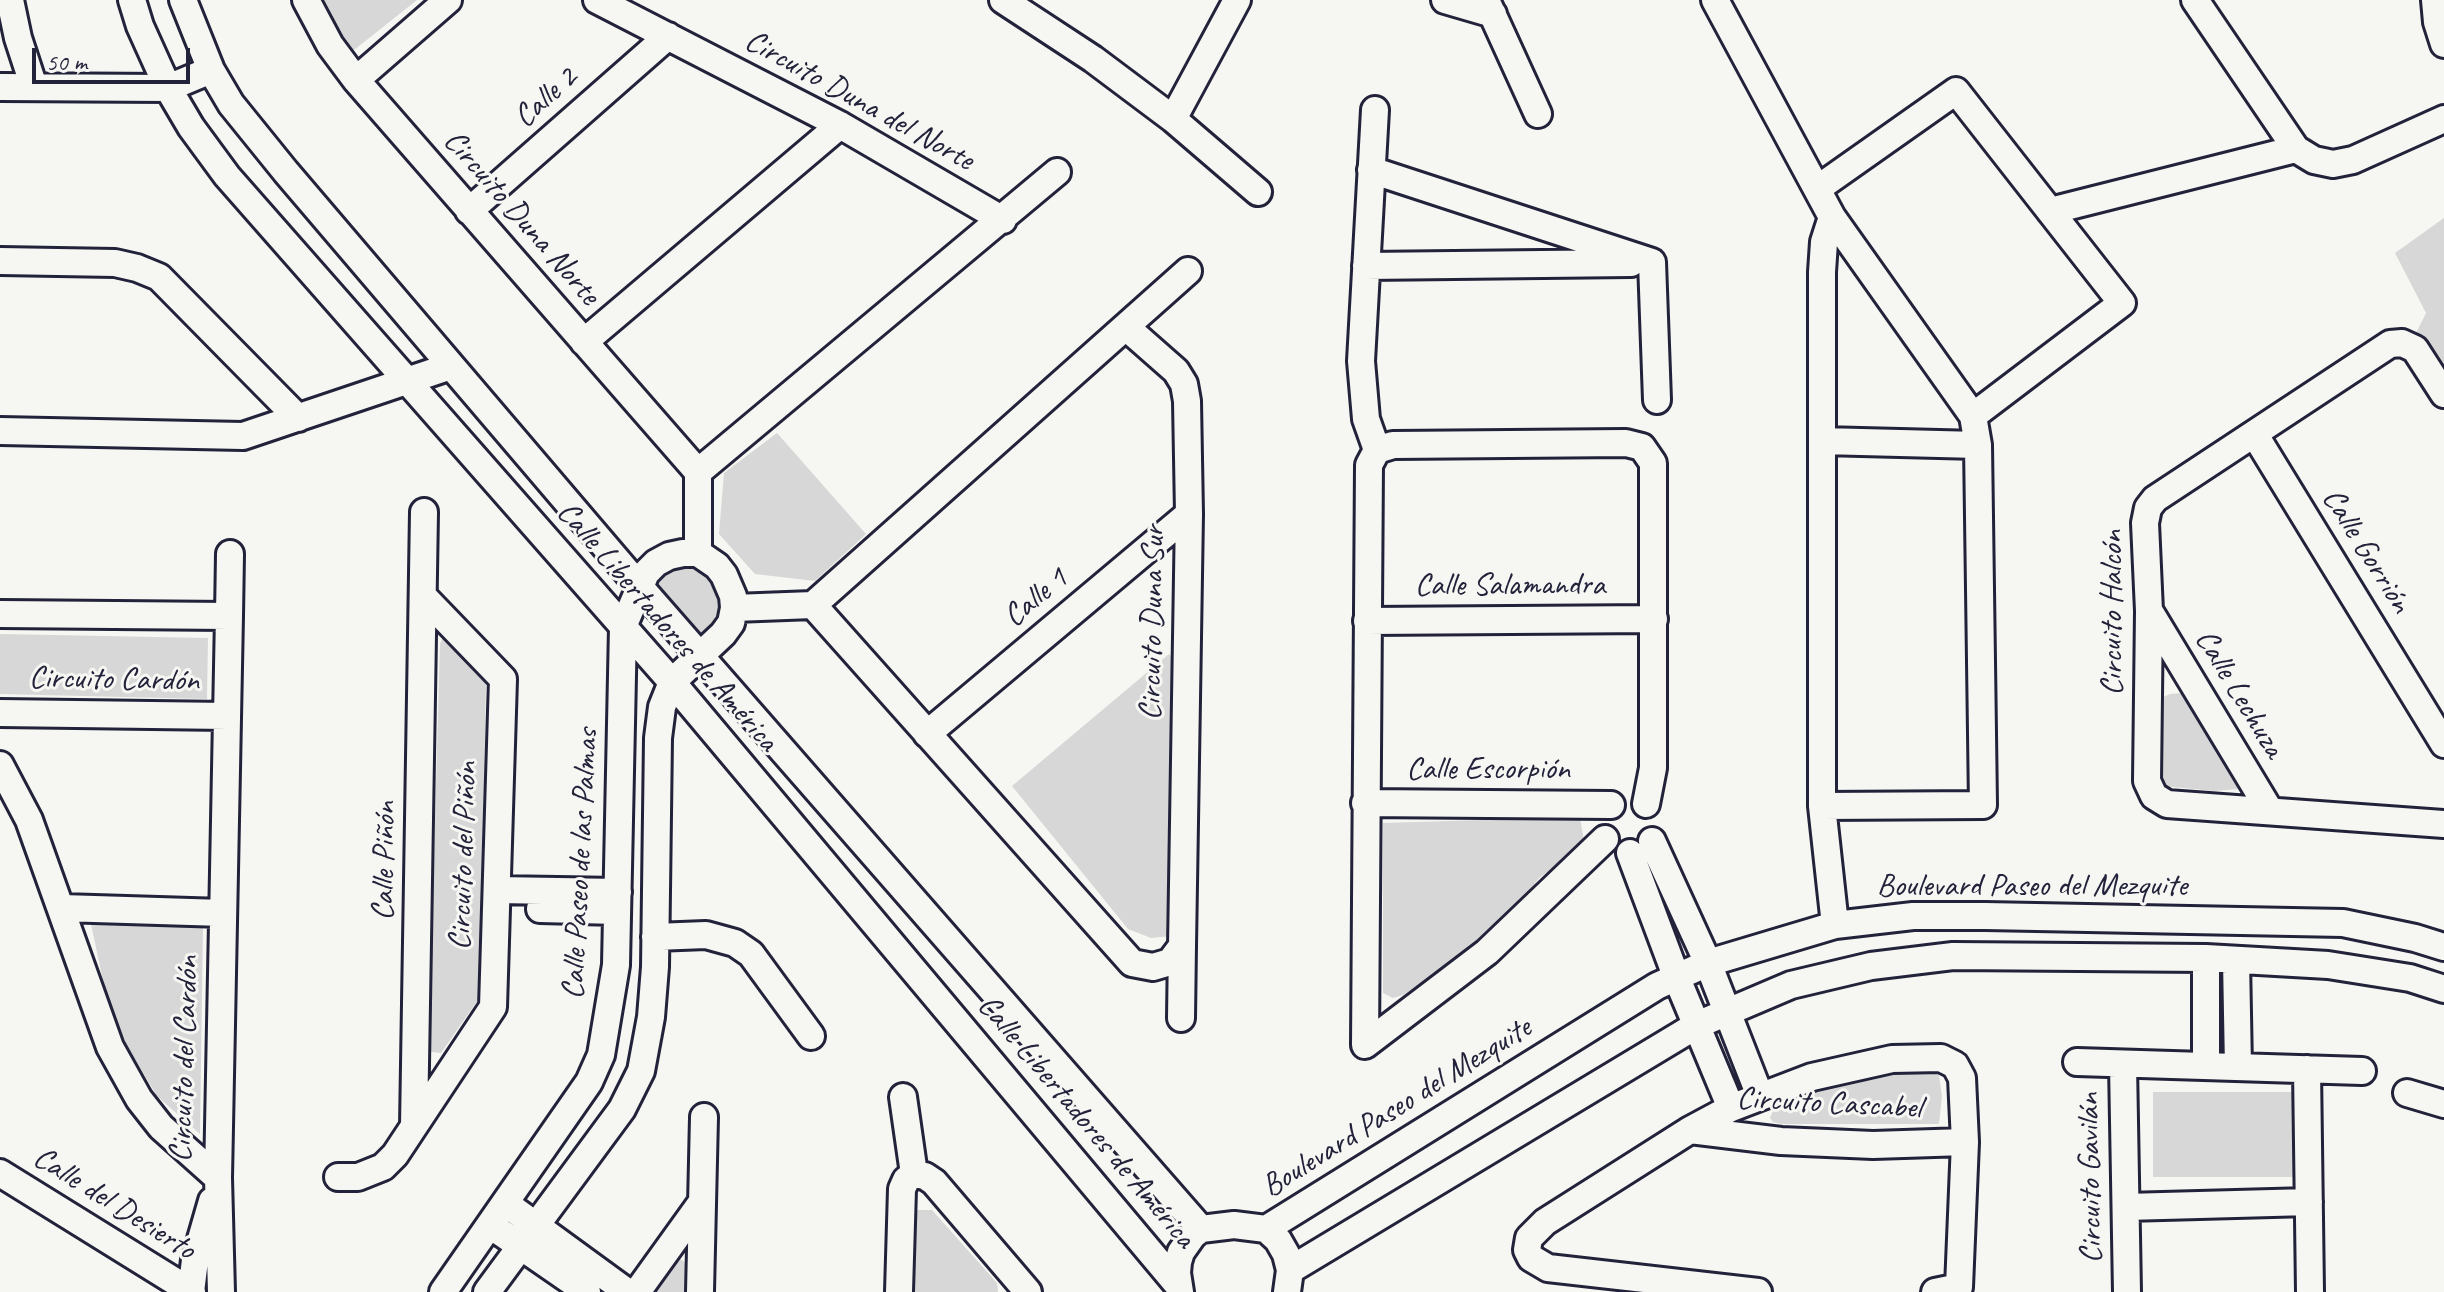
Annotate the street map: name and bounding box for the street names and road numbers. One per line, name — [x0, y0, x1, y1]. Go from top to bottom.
street label: Circuito Duna del Norte — [738, 22, 980, 180]
street label: Calle 2 — [506, 59, 586, 137]
street label: Circuito Duna Norte — [434, 123, 608, 313]
street label: Calle Gorrión — [2313, 482, 2419, 620]
street label: Calle Libertadores de América — [548, 494, 786, 760]
street label: Circuito Duna Sur — [1132, 525, 1174, 721]
street label: Circuito Halcón — [2094, 530, 2132, 696]
street label: Calle 1 — [996, 560, 1076, 636]
street label: Calle Salamandra — [1415, 567, 1605, 605]
street label: Calle Lechuza — [2186, 623, 2292, 765]
street label: Circuito Cardón — [29, 659, 199, 701]
street label: Calle Paseo de las Palmas — [555, 728, 607, 1000]
street label: Calle Escorpión — [1406, 751, 1570, 789]
street label: Circuito del Piñón — [442, 761, 486, 951]
street label: Calle Piñón — [365, 801, 405, 921]
street label: Boulevard Paseo del Mezquite — [1877, 868, 2187, 906]
street label: Circuito del Cardón — [162, 955, 208, 1163]
street label: Calle Libertadores de América — [969, 988, 1203, 1256]
street label: Boulevard Paseo del Mezquite — [1255, 1009, 1539, 1207]
street label: Circuito Cascabel — [1736, 1080, 1922, 1128]
street label: Circuito Gavilán — [2070, 1092, 2112, 1264]
street label: Calle del Desierto — [26, 1139, 202, 1269]

